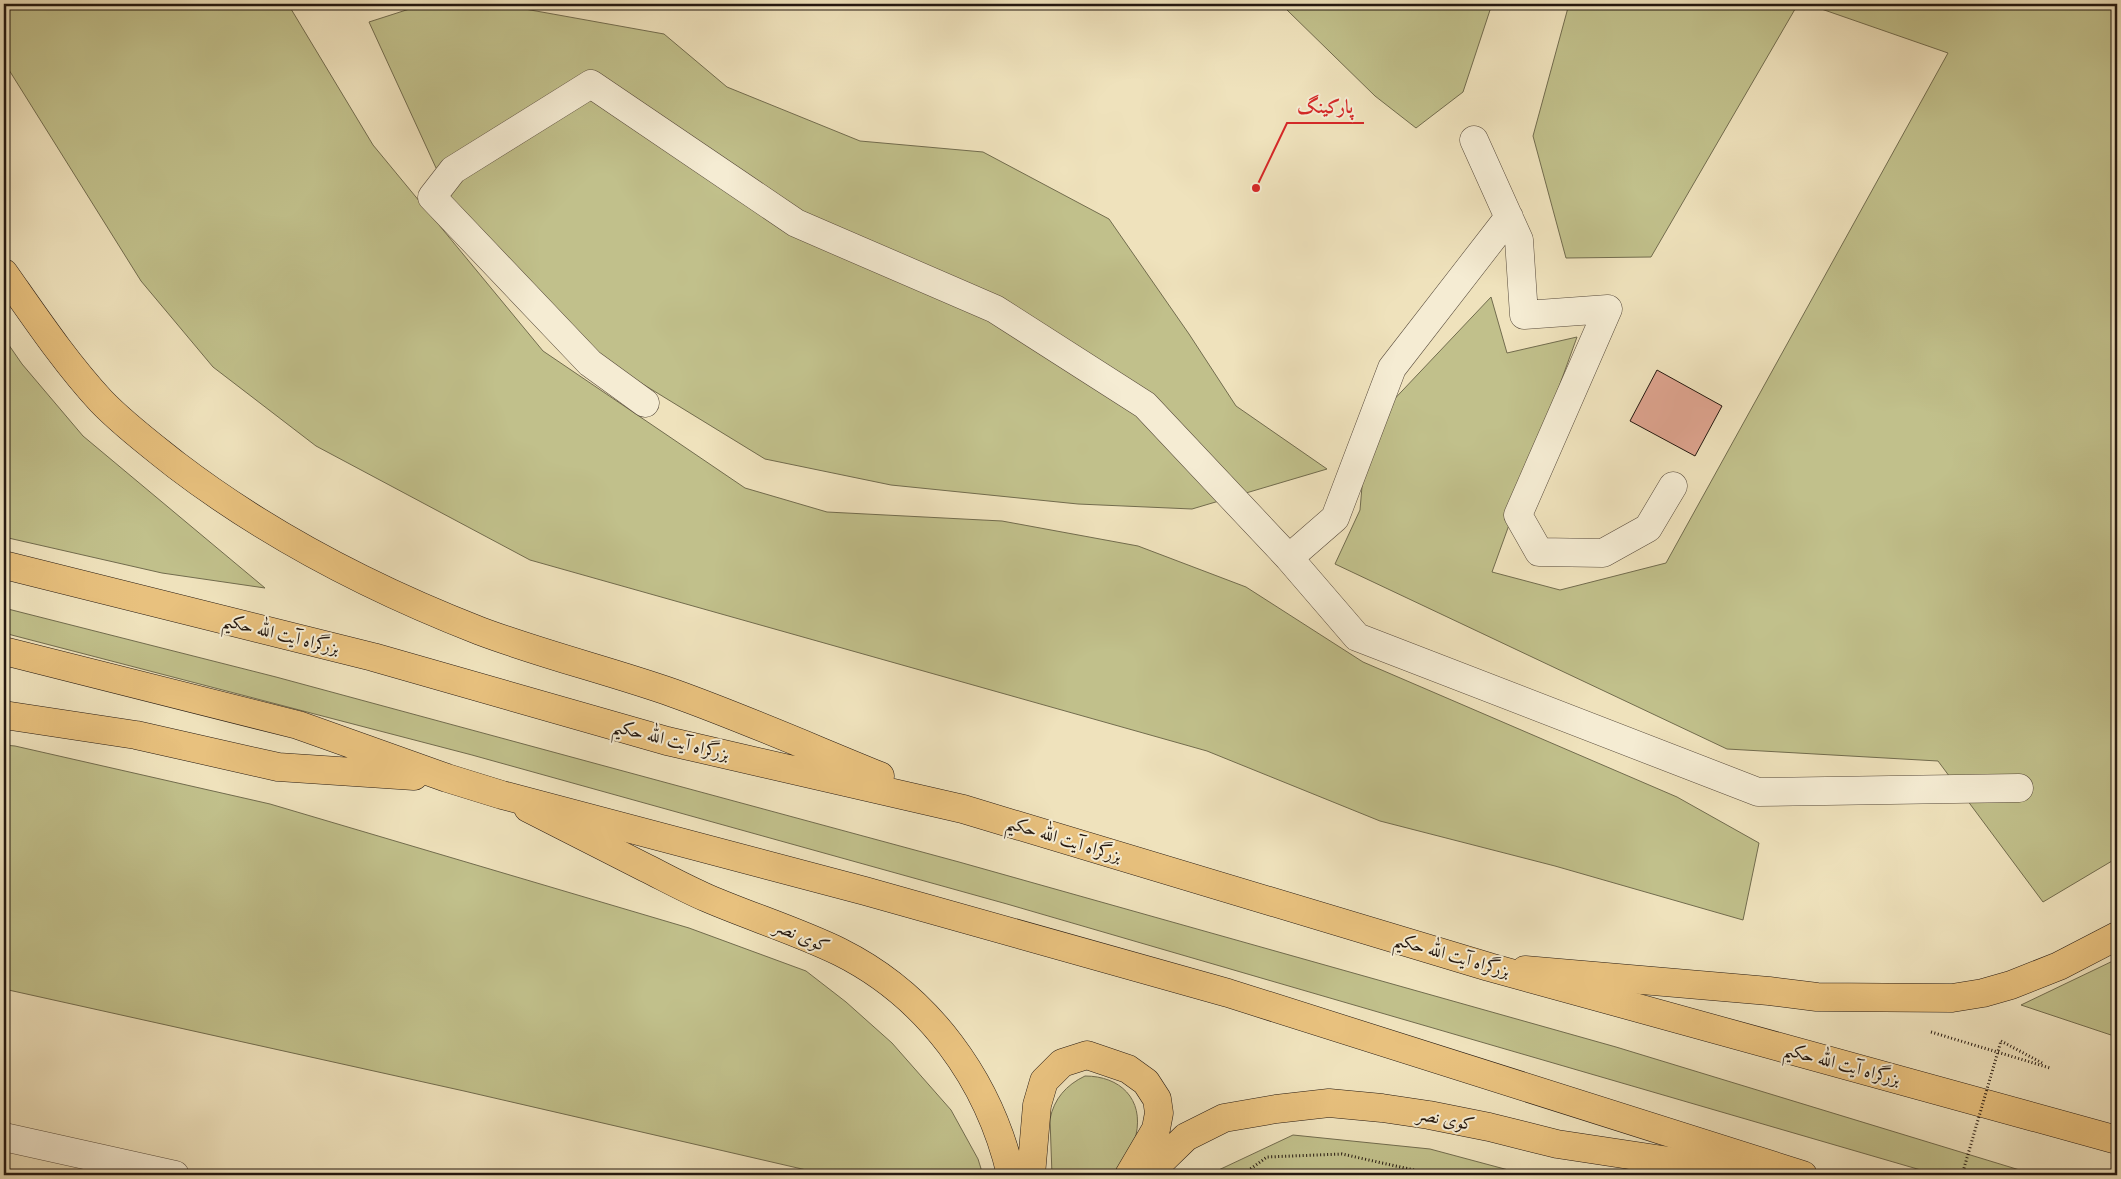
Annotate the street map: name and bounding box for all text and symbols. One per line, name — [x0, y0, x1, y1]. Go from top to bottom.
callout: پارکینگ — [1287, 89, 1364, 123]
text: پارکینگ — [1297, 94, 1354, 121]
street label: بزرگراه آیت الله حکیم — [219, 606, 342, 666]
street label: بزرگراه آیت الله حکیم — [609, 712, 732, 772]
street label: بزرگراه آیت الله حکیم — [1002, 808, 1125, 874]
street label: کوی نصر — [769, 914, 833, 958]
street label: بزرگراه آیت الله حکیم — [1390, 925, 1513, 989]
street label: بزرگراه آیت الله حکیم — [1780, 1035, 1903, 1097]
street label: کوی نصر — [1413, 1102, 1477, 1136]

